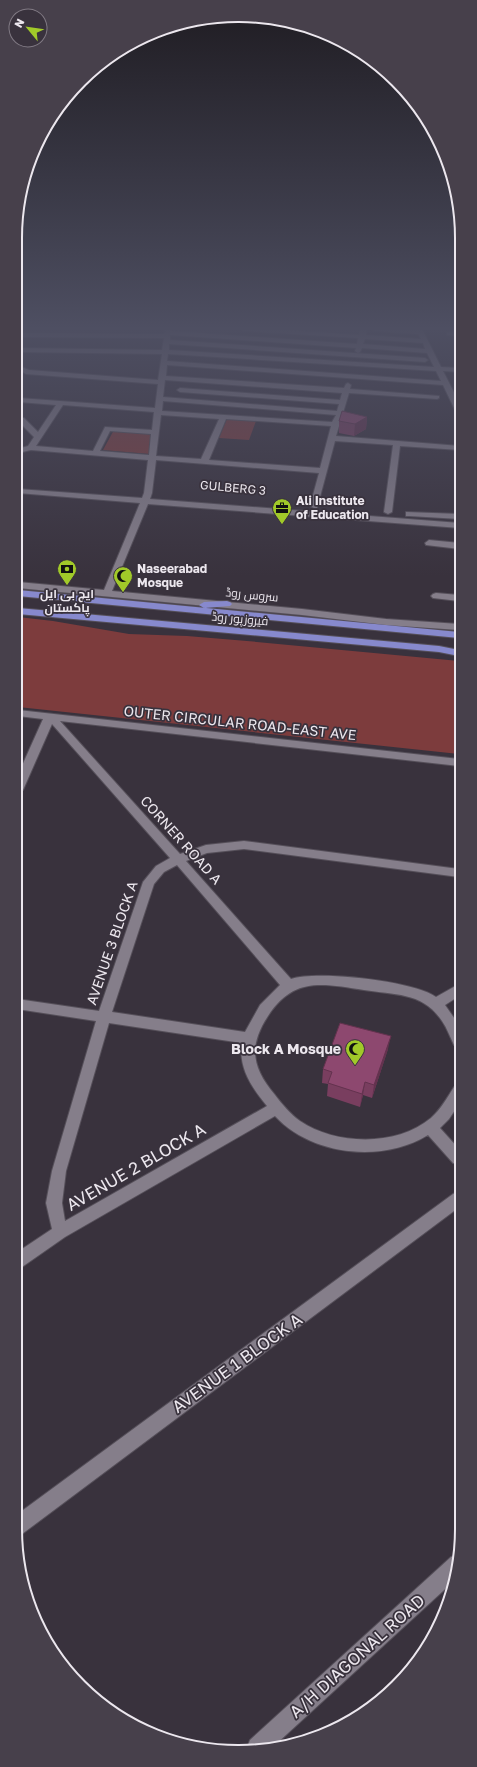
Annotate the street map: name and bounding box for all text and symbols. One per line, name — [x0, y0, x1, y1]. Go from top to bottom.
north arrow — [8, 8, 48, 48]
text: N — [11, 16, 27, 30]
street label: GULBERG 3 — [199, 477, 267, 498]
place label: Ali Institute of Education — [296, 493, 369, 522]
office icon: Ali Institute of Education — [271, 497, 293, 525]
bank icon: ایچ بی ایل پاکستان — [56, 558, 78, 586]
place label: Naseerabad Mosque — [137, 561, 207, 590]
mosque icon: Naseerabad Mosque — [112, 565, 134, 593]
street label: سروس روڈ — [225, 584, 279, 605]
place label: ایچ بی ایل پاکستان — [40, 586, 94, 617]
street label: فیروزپور روڈ — [211, 609, 269, 630]
street label: OUTER CIRCULAR ROAD-EAST AVE — [123, 702, 357, 743]
street label: CORNER ROAD A — [137, 792, 226, 888]
street label: AVENUE 3 BLOCK A — [82, 878, 141, 1007]
mosque icon: Block A Mosque — [344, 1038, 366, 1066]
place label: Block A Mosque — [231, 1040, 341, 1057]
street label: AVENUE 2 BLOCK A — [62, 1118, 210, 1215]
street label: AVENUE 1 BLOCK A — [167, 1308, 306, 1417]
street label: A/H DIAGONAL ROAD — [285, 1589, 429, 1722]

